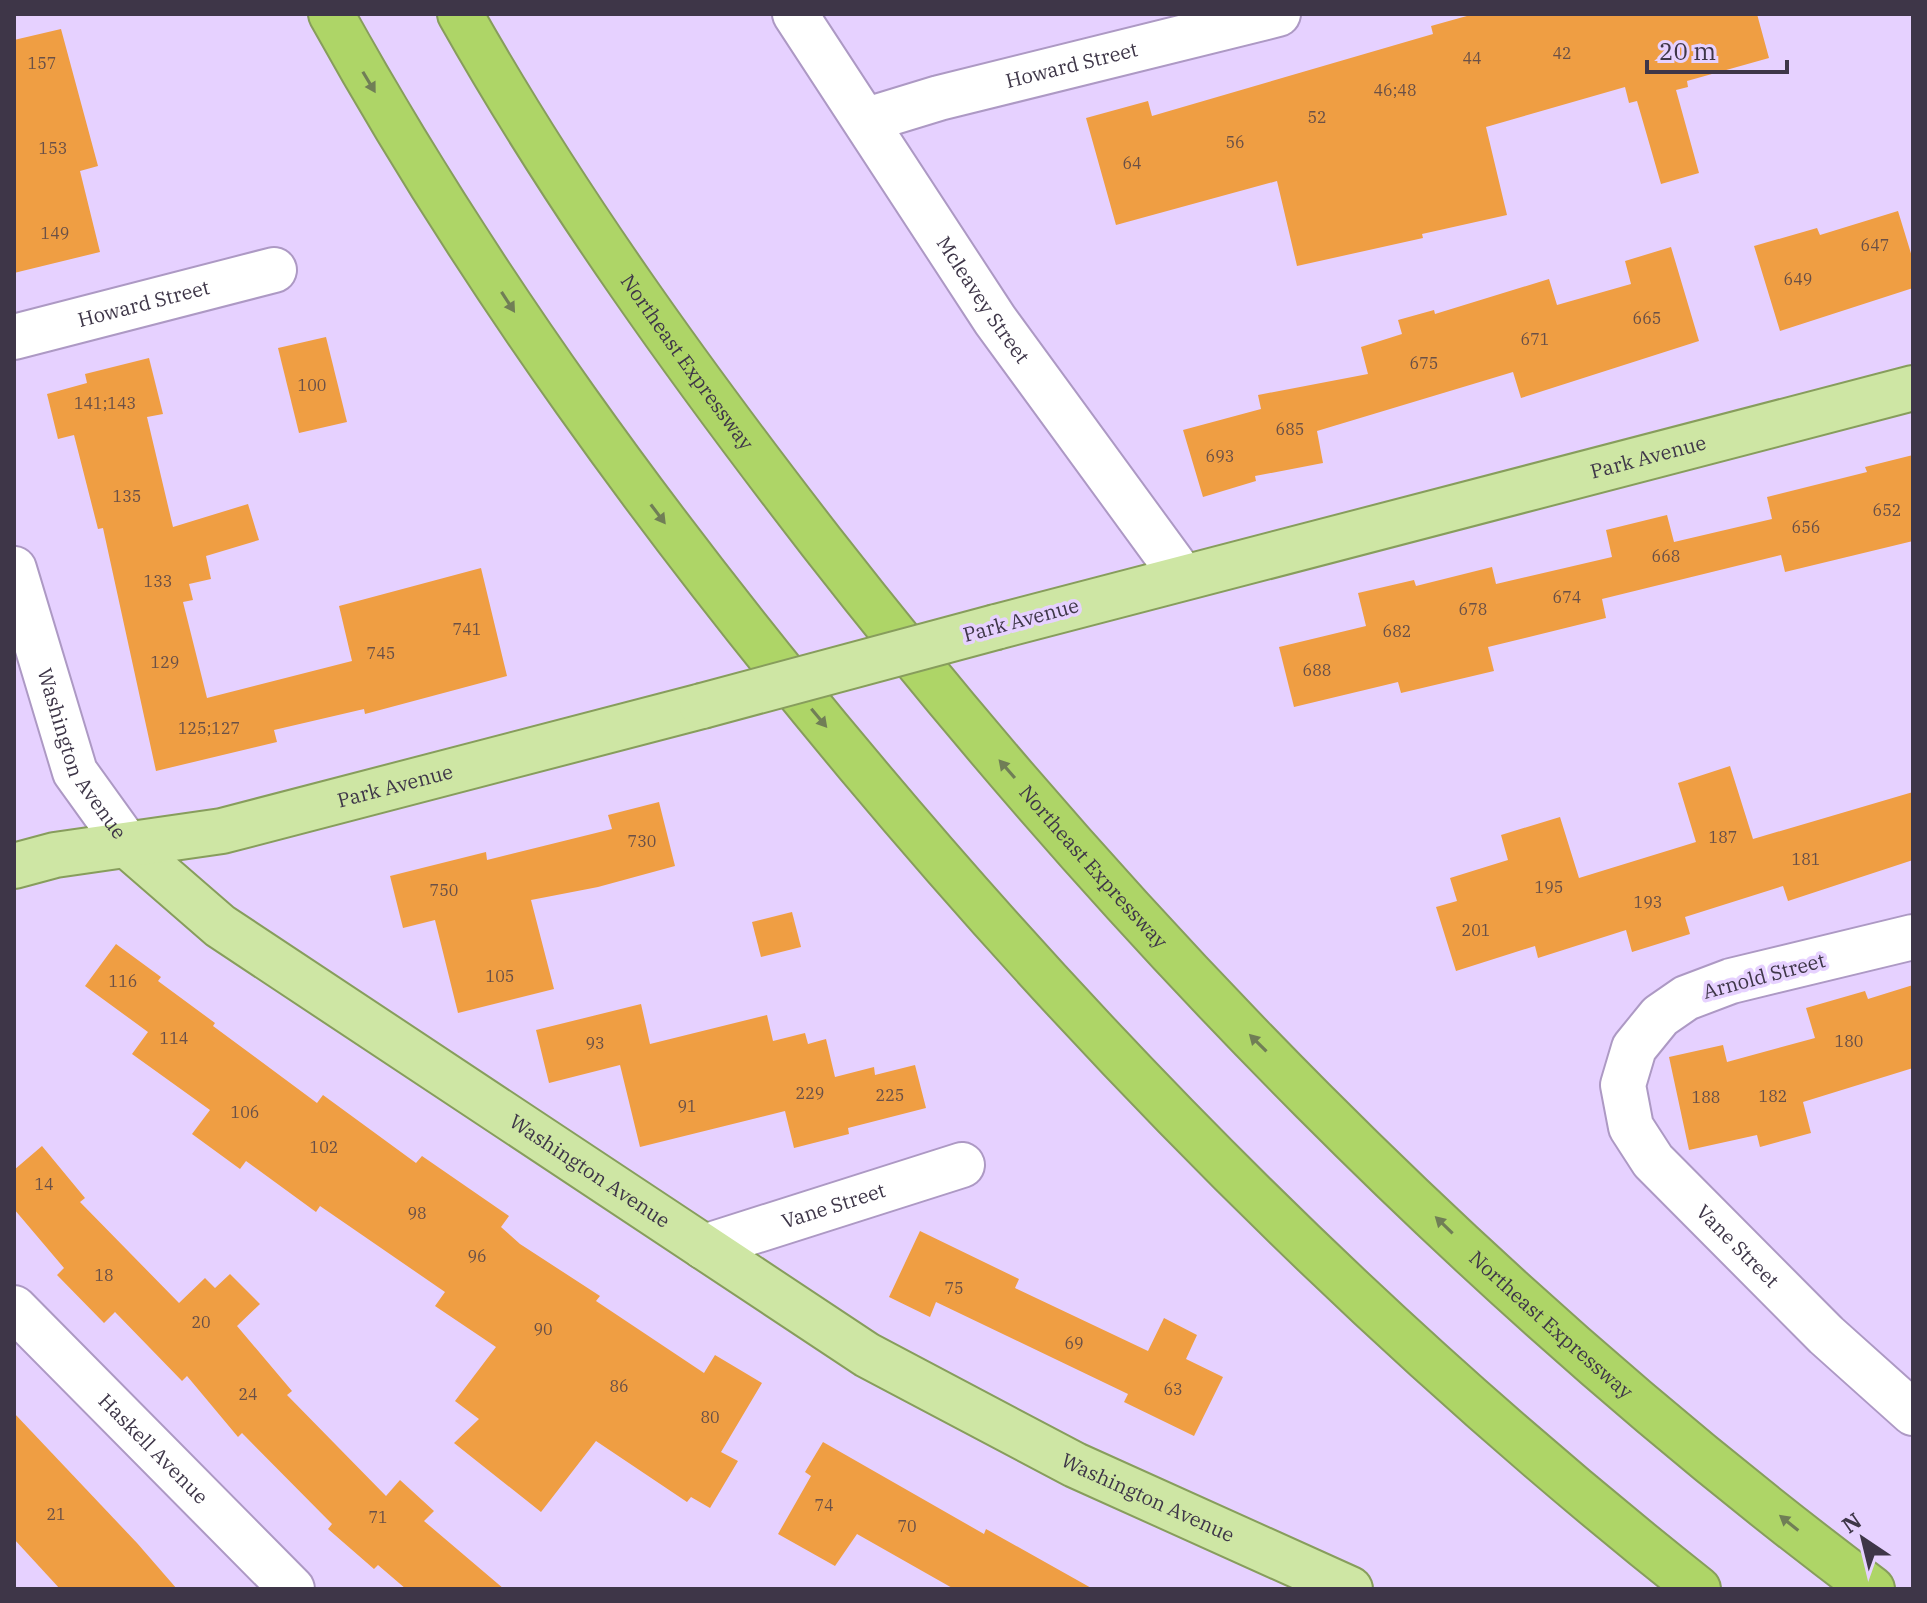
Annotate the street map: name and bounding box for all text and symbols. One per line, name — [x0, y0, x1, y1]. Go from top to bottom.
scale bar — [1647, 24, 1787, 74]
street label: Howard Street — [1003, 35, 1140, 94]
text: 20 m — [1659, 35, 1716, 67]
house number: 42 — [1552, 43, 1572, 63]
house number: 44 — [1462, 48, 1482, 68]
house number: 157 — [28, 53, 56, 73]
one-way arrow — [362, 71, 376, 93]
house number: 46;48 — [1373, 80, 1417, 100]
house number: 52 — [1307, 107, 1327, 127]
house number: 56 — [1225, 132, 1245, 152]
house number: 153 — [39, 138, 67, 158]
house number: 64 — [1122, 153, 1142, 173]
house number: 149 — [41, 223, 69, 243]
street label: Mcleavey Street — [931, 231, 1036, 368]
house number: 647 — [1861, 235, 1889, 255]
street label: Northeast Expressway — [615, 269, 760, 455]
house number: 649 — [1784, 269, 1812, 289]
street label: Howard Street — [75, 273, 212, 333]
one-way arrow — [500, 291, 515, 312]
house number: 665 — [1633, 308, 1661, 328]
house number: 671 — [1521, 329, 1549, 349]
house number: 675 — [1410, 353, 1438, 373]
house number: 100 — [298, 375, 326, 395]
house number: 141;143 — [74, 393, 136, 413]
house number: 685 — [1276, 419, 1304, 439]
street label: Park Avenue — [1587, 428, 1709, 485]
house number: 693 — [1206, 446, 1234, 466]
house number: 135 — [113, 486, 141, 506]
house number: 652 — [1873, 500, 1901, 520]
one-way arrow — [650, 503, 666, 524]
house number: 656 — [1792, 517, 1820, 537]
house number: 668 — [1652, 546, 1680, 566]
house number: 133 — [144, 571, 172, 591]
house number: 674 — [1553, 587, 1581, 607]
street label: Park Avenue — [960, 591, 1082, 648]
house number: 678 — [1459, 599, 1487, 619]
house number: 741 — [453, 619, 481, 639]
house number: 682 — [1383, 621, 1411, 641]
house number: 745 — [367, 643, 395, 663]
house number: 129 — [151, 652, 179, 672]
house number: 688 — [1303, 660, 1331, 680]
street label: Washington Avenue — [32, 665, 133, 844]
one-way arrow — [810, 708, 827, 728]
house number: 125;127 — [178, 718, 240, 738]
street label: Park Avenue — [334, 757, 456, 813]
one-way arrow — [999, 759, 1016, 779]
street label: Northeast Expressway — [1013, 779, 1174, 954]
house number: 187 — [1709, 827, 1737, 847]
house number: 730 — [628, 831, 656, 851]
house number: 181 — [1792, 849, 1820, 869]
house number: 195 — [1535, 877, 1563, 897]
house number: 750 — [430, 880, 458, 900]
house number: 193 — [1634, 892, 1662, 912]
house number: 201 — [1462, 920, 1490, 940]
street label: Arnold Street — [1700, 946, 1828, 1005]
house number: 105 — [486, 966, 514, 986]
house number: 116 — [109, 971, 137, 991]
house number: 114 — [160, 1028, 188, 1048]
house number: 180 — [1835, 1031, 1863, 1051]
house number: 93 — [585, 1033, 605, 1053]
one-way arrow — [1250, 1034, 1268, 1053]
house number: 229 — [796, 1083, 824, 1103]
house number: 225 — [876, 1085, 904, 1105]
house number: 182 — [1759, 1086, 1787, 1106]
house number: 188 — [1692, 1087, 1720, 1107]
house number: 91 — [677, 1096, 697, 1116]
house number: 106 — [231, 1102, 259, 1122]
street label: Washington Avenue — [504, 1108, 675, 1234]
house number: 102 — [310, 1137, 338, 1157]
house number: 14 — [34, 1174, 54, 1194]
street label: Vane Street — [778, 1176, 889, 1234]
street label: Vane Street — [1691, 1198, 1785, 1293]
house number: 98 — [407, 1203, 427, 1223]
one-way arrow — [1435, 1216, 1454, 1234]
street label: Northeast Expressway — [1464, 1244, 1639, 1405]
house number: 96 — [467, 1246, 487, 1266]
house number: 18 — [94, 1265, 114, 1285]
house number: 75 — [944, 1278, 964, 1298]
house number: 20 — [191, 1312, 211, 1332]
house number: 90 — [533, 1319, 553, 1339]
house number: 69 — [1064, 1333, 1084, 1353]
house number: 86 — [609, 1376, 629, 1396]
house number: 63 — [1163, 1379, 1183, 1399]
house number: 24 — [238, 1384, 258, 1404]
street label: Haskell Avenue — [93, 1387, 214, 1510]
house number: 80 — [700, 1407, 720, 1427]
street label: Washington Avenue — [1057, 1446, 1239, 1548]
house number: 74 — [814, 1495, 834, 1515]
north arrow — [1823, 1499, 1903, 1579]
house number: 21 — [46, 1504, 66, 1524]
text: N — [1836, 1505, 1867, 1539]
house number: 71 — [368, 1507, 388, 1527]
one-way arrow — [1778, 1515, 1799, 1532]
house number: 70 — [897, 1516, 917, 1536]

